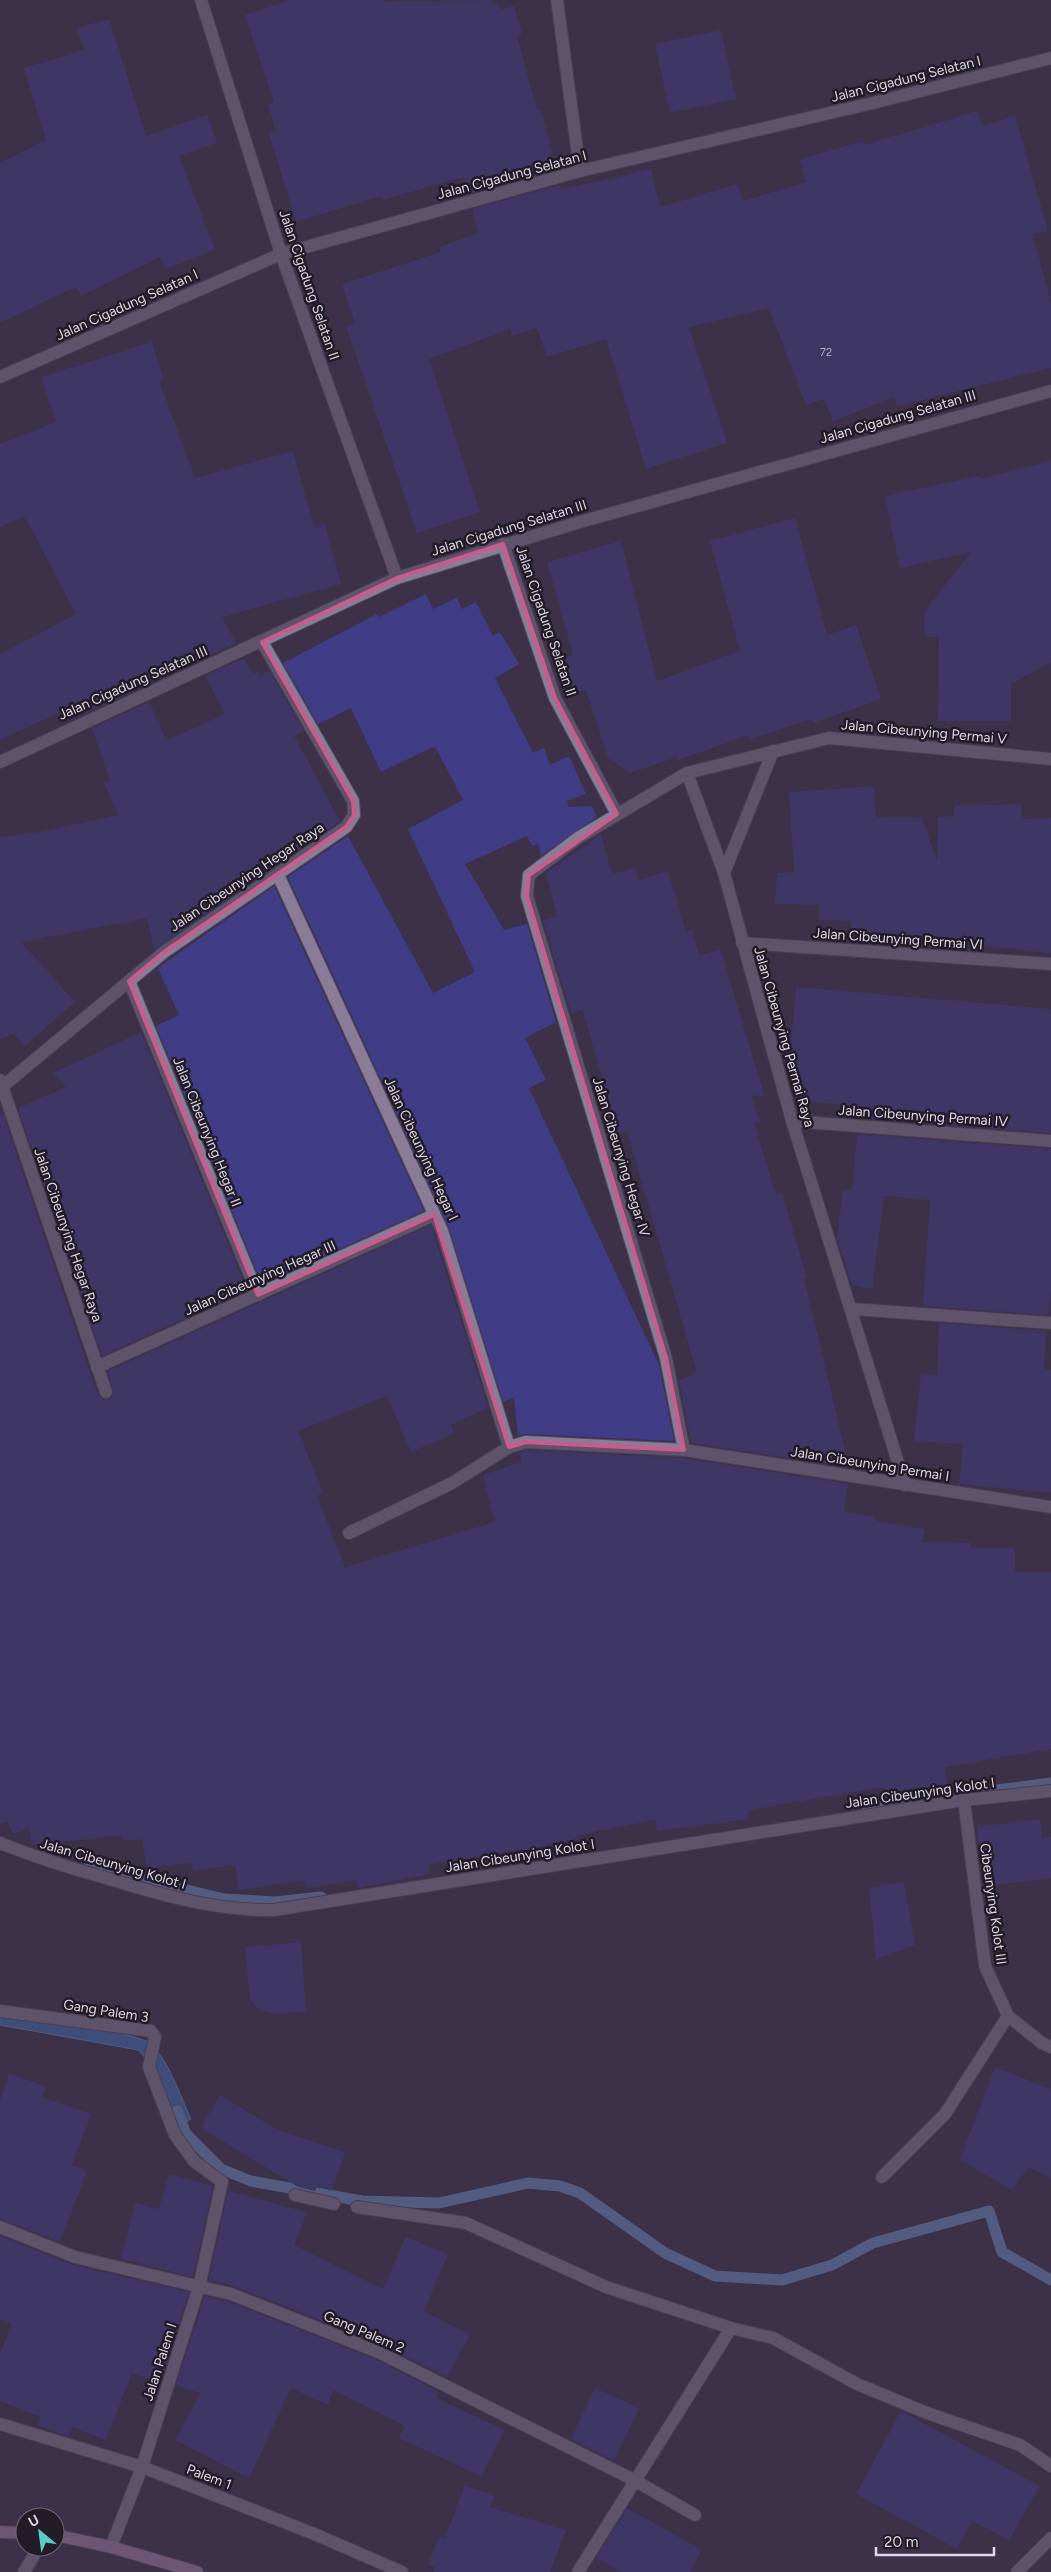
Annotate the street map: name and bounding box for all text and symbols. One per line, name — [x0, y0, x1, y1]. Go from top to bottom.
street label: Jalan Cigadung Selatan I — [829, 52, 983, 106]
street label: Jalan Cigadung Selatan I — [435, 147, 589, 203]
street label: Jalan Cigadung Selatan II — [275, 208, 343, 362]
street label: Jalan Cigadung Selatan I — [53, 266, 201, 344]
house number: 72 — [820, 346, 832, 359]
street label: Jalan Cigadung Selatan III — [818, 387, 978, 447]
street label: Jalan Cigadung Selatan III — [429, 496, 589, 560]
street label: Jalan Cigadung Selatan II — [512, 544, 580, 698]
street label: Jalan Cigadung Selatan III — [56, 642, 210, 724]
street label: Jalan Cibeunying Permai V — [840, 716, 1008, 748]
street label: Jalan Cibeunying Hegar Raya — [167, 819, 327, 935]
street label: Jalan Cibeunying Permai VI — [812, 925, 984, 953]
street label: Jalan Cibeunying Permai Raya — [750, 945, 818, 1129]
street label: Jalan Cibeunying Hegar II — [169, 1055, 245, 1209]
street label: Jalan Cibeunying Hegar I — [380, 1075, 462, 1223]
street label: Jalan Cibeunying Hegar IV — [589, 1075, 653, 1239]
street label: Jalan Cibeunying Permai IV — [837, 1102, 1009, 1130]
street label: Jalan Cibeunying Hegar Raya — [30, 1146, 106, 1324]
street label: Jalan Cibeunying Hegar III — [182, 1237, 338, 1319]
street label: Jalan Cibeunying Permai I — [789, 1443, 951, 1485]
street label: Jalan Cibeunying Kolot I — [844, 1774, 996, 1812]
street label: Jalan Cibeunying Kolot I — [38, 1835, 188, 1893]
street label: Jalan Cibeunying Kolot I — [444, 1836, 596, 1876]
street label: Cibeunying Kolot III — [976, 1842, 1010, 1966]
street label: Gang Palem 3 — [62, 1996, 150, 2026]
street label: Gang Palem 2 — [321, 2307, 407, 2357]
street label: Jalan Palem I — [139, 2321, 181, 2403]
street label: Palem 1 — [184, 2461, 234, 2493]
north arrow — [15, 2507, 65, 2557]
text: U — [26, 2511, 42, 2531]
scale bar — [876, 2524, 994, 2556]
text: 20 m — [884, 2533, 918, 2551]

